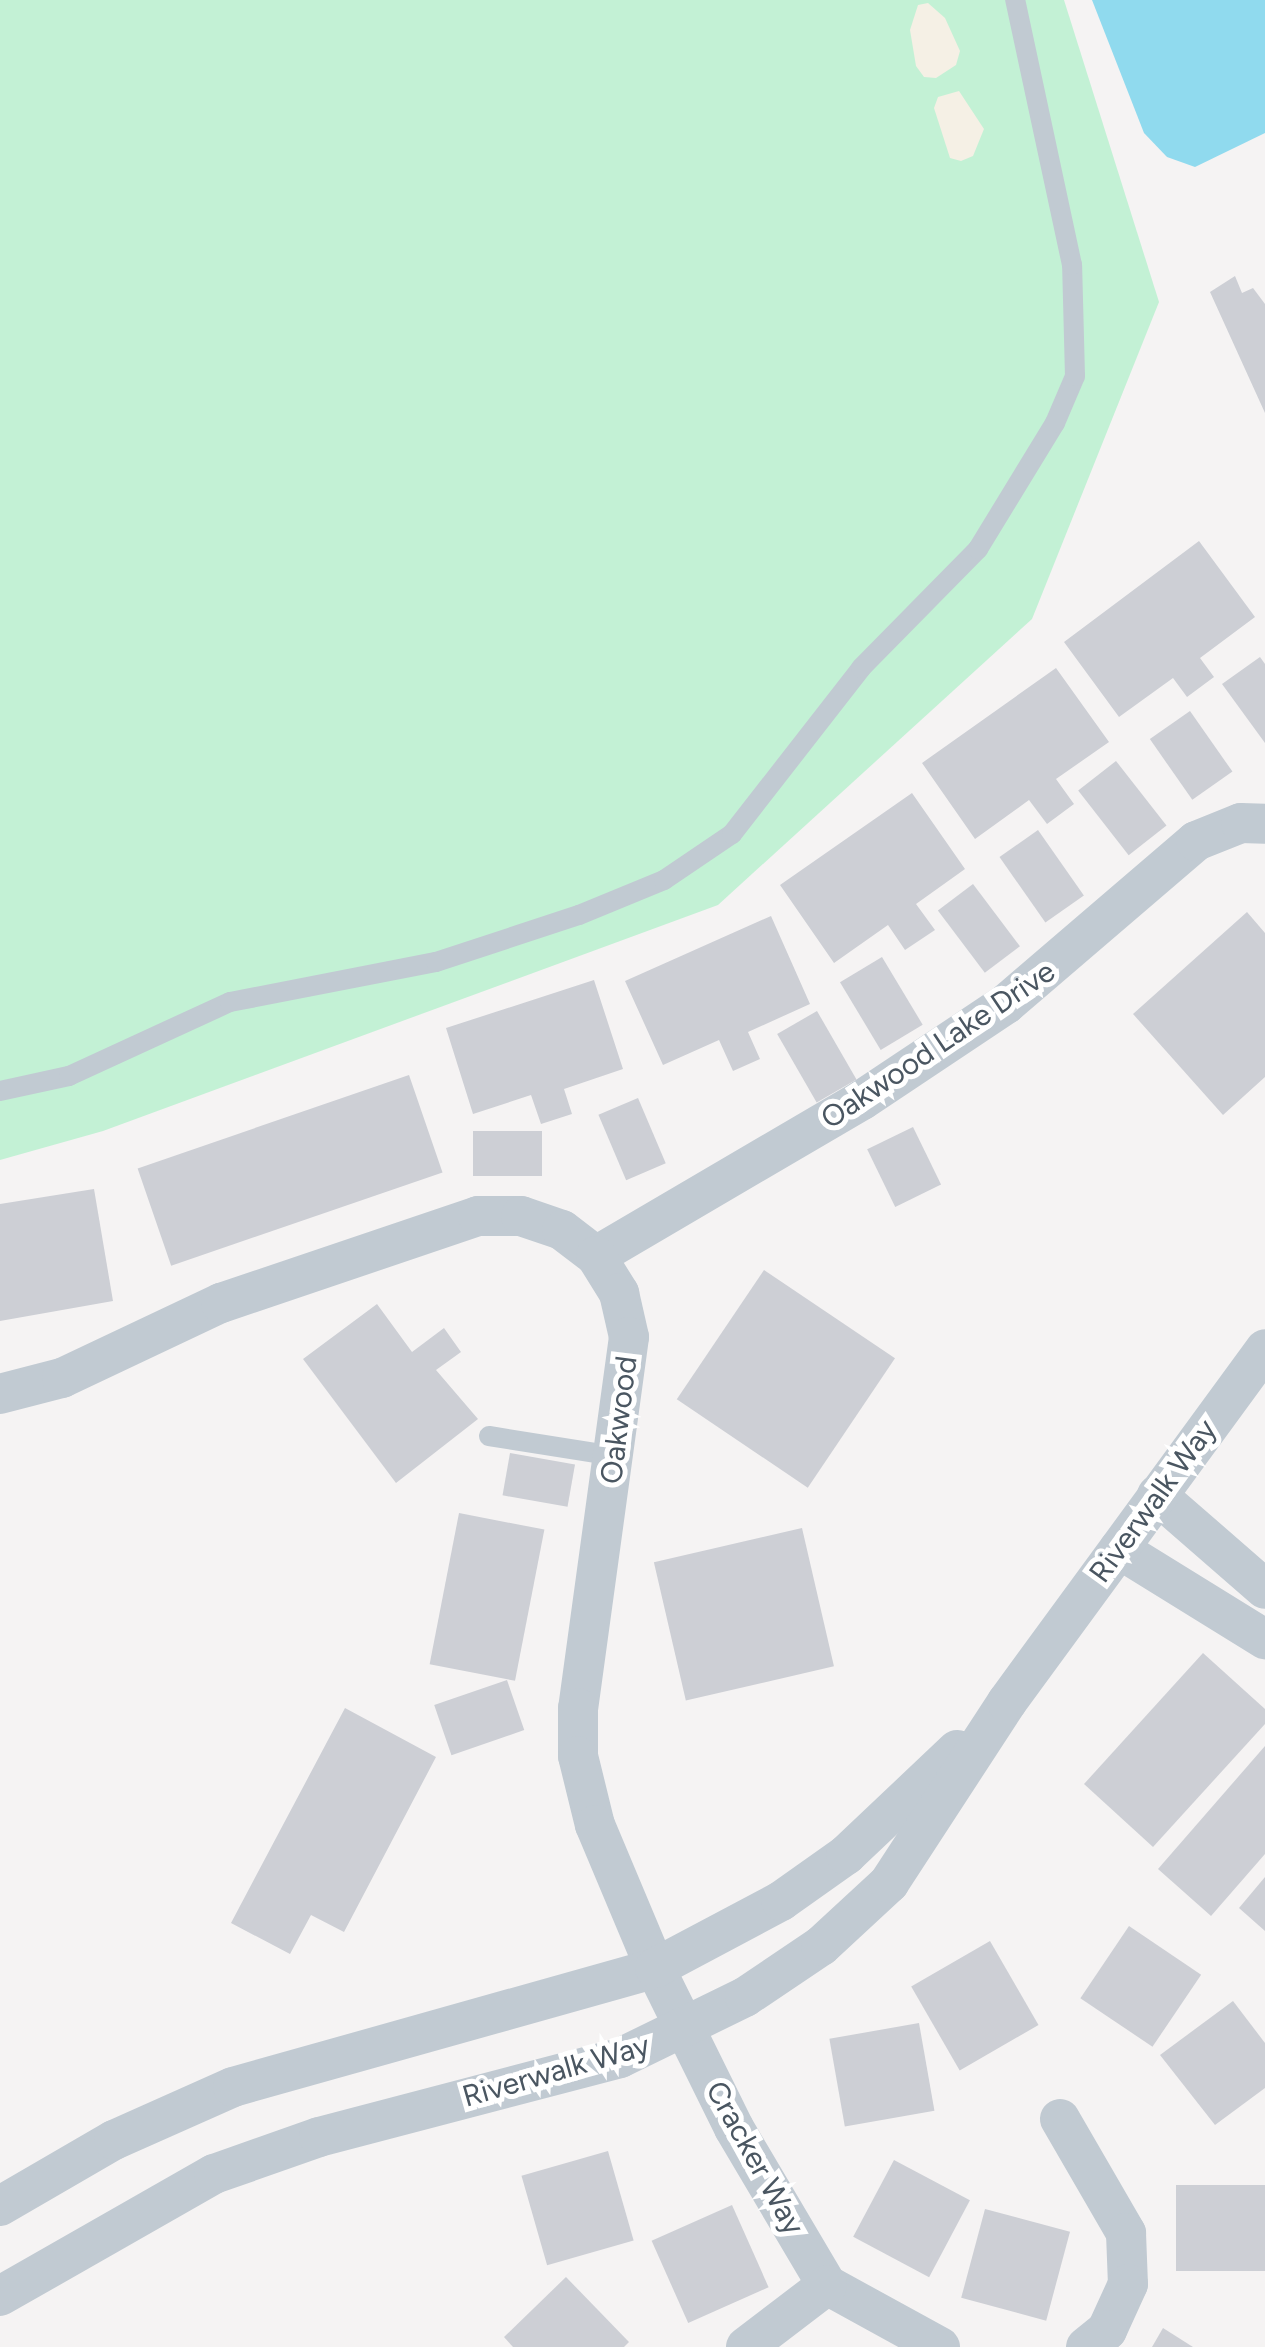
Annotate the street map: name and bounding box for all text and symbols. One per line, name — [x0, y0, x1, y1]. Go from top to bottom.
street label: Oakwood Lake Drive — [814, 953, 1062, 1137]
street label: Oakwood — [593, 1354, 645, 1486]
street label: Riverwalk Way — [1082, 1412, 1224, 1590]
street label: Riverwalk Way — [458, 2027, 654, 2115]
street label: Cracker Way — [698, 2075, 812, 2241]

